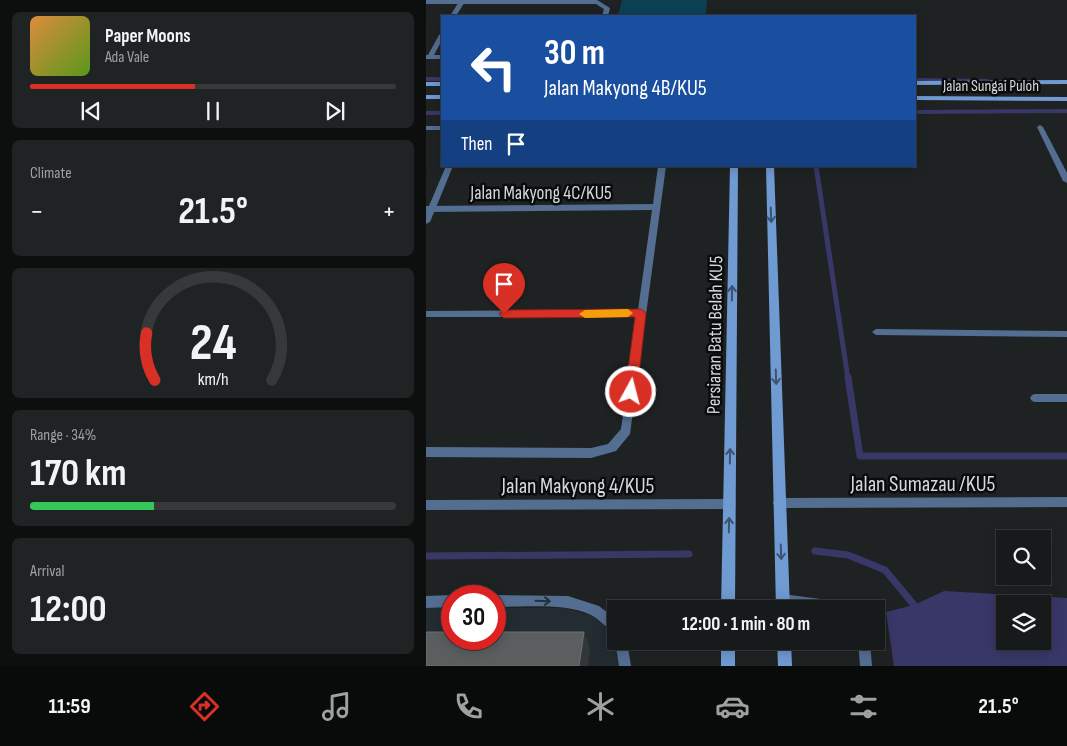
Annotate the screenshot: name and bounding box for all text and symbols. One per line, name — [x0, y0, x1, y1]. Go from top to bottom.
text: Paper Moons — [105, 25, 191, 48]
text: 30 m — [544, 32, 605, 75]
icon: left — [461, 35, 526, 100]
text: Ada Vale — [105, 48, 149, 67]
text: Jalan Makyong 4B/KU5 — [544, 75, 707, 102]
street label: Jalan Sungai Puloh — [942, 77, 1039, 96]
icon: previous — [77, 97, 105, 125]
icon: pause — [199, 97, 227, 125]
icon: next — [321, 97, 349, 125]
icon: arrive — [502, 130, 530, 158]
text: Then — [461, 133, 492, 156]
text: Climate — [30, 164, 72, 183]
street label: Jalan Makyong 4C/KU5 — [469, 182, 612, 205]
text: 21.5° — [178, 189, 248, 234]
text: − — [30, 195, 44, 228]
text: + — [382, 195, 396, 228]
one-way arrow — [767, 207, 776, 223]
street label: Persiaran Batu Belah KU5 — [703, 256, 728, 414]
pin — [483, 263, 525, 314]
icon: arrive — [490, 270, 518, 298]
one-way arrow — [727, 285, 737, 302]
text: 24 — [190, 312, 236, 375]
position arrow — [604, 365, 656, 417]
text: km/h — [198, 369, 228, 390]
one-way arrow — [771, 369, 781, 385]
text: Range · 34% — [30, 426, 96, 445]
one-way arrow — [725, 448, 735, 464]
text: 170 km — [30, 451, 126, 496]
street label: Jalan Sumazau /KU5 — [850, 471, 996, 498]
street label: Jalan Makyong 4/KU5 — [501, 473, 655, 500]
one-way arrow — [725, 517, 734, 533]
map controls — [996, 530, 1051, 650]
button: search — [996, 530, 1051, 585]
one-way arrow — [776, 543, 786, 559]
text: Arrival — [30, 562, 64, 581]
speed limit sign: 30 — [441, 585, 506, 650]
text: 12:00 — [30, 587, 107, 632]
button: layers — [996, 595, 1051, 650]
one-way arrow — [535, 596, 551, 605]
text: 12:00 · 1 min · 80 m — [682, 613, 810, 636]
icon: directions — [187, 689, 222, 724]
icon: music — [319, 689, 354, 724]
icon: phone — [451, 689, 486, 724]
icon: climate — [583, 689, 618, 724]
icon: car — [715, 689, 750, 724]
icon: filters — [846, 689, 881, 724]
text: 11:59 — [48, 693, 91, 720]
text: 21.5° — [978, 693, 1019, 720]

